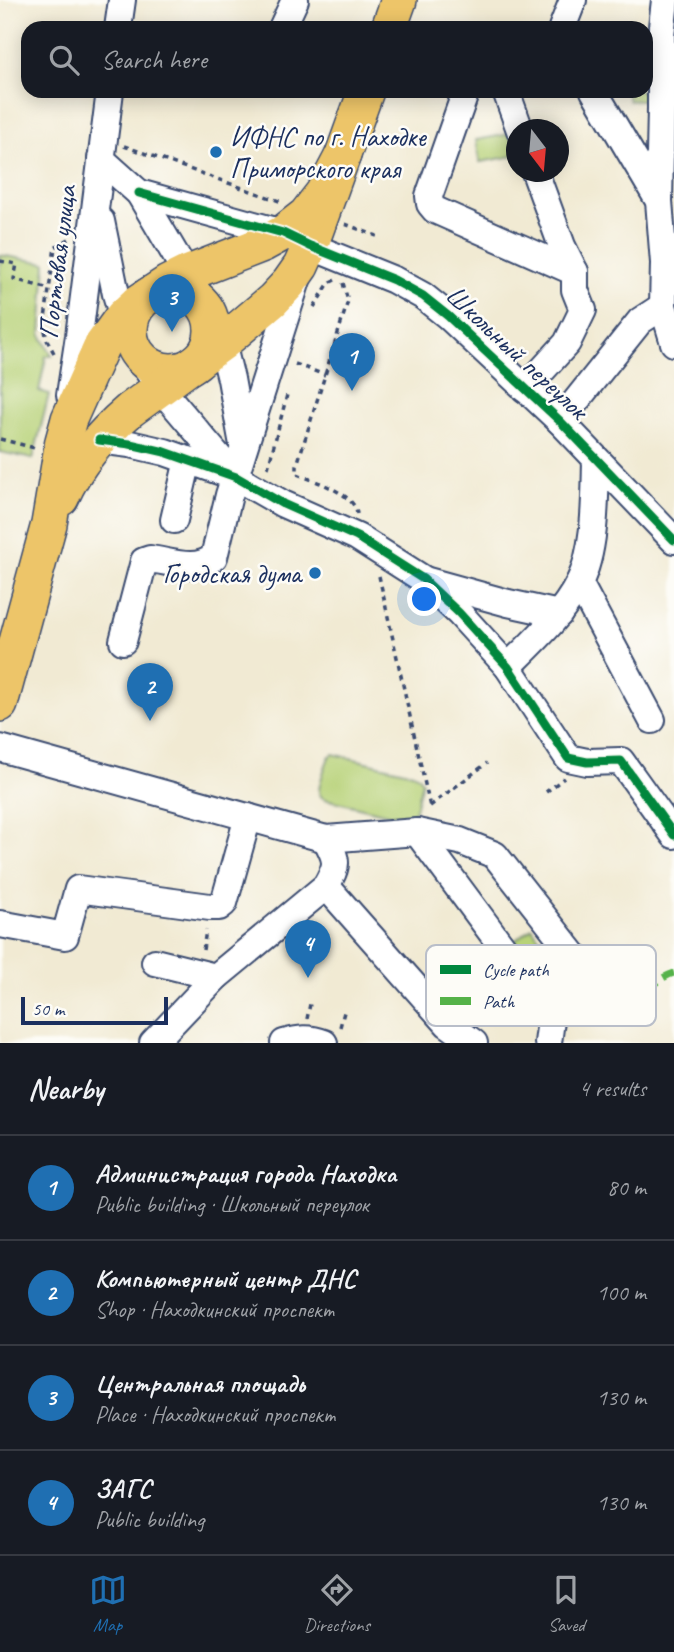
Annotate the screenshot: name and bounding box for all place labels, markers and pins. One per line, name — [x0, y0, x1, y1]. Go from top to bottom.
place label: ИФНС по г. Находке Приморского края — [230, 119, 427, 186]
marker: ИФНС по г. Находке Приморского края — [208, 144, 224, 160]
pin: 3 — [149, 274, 195, 332]
pin: 1 — [329, 333, 375, 391]
place label: Городская дума — [163, 556, 304, 591]
marker: Городская дума — [307, 565, 323, 581]
pin: 2 — [127, 663, 173, 721]
pin: 4 — [285, 920, 331, 978]

